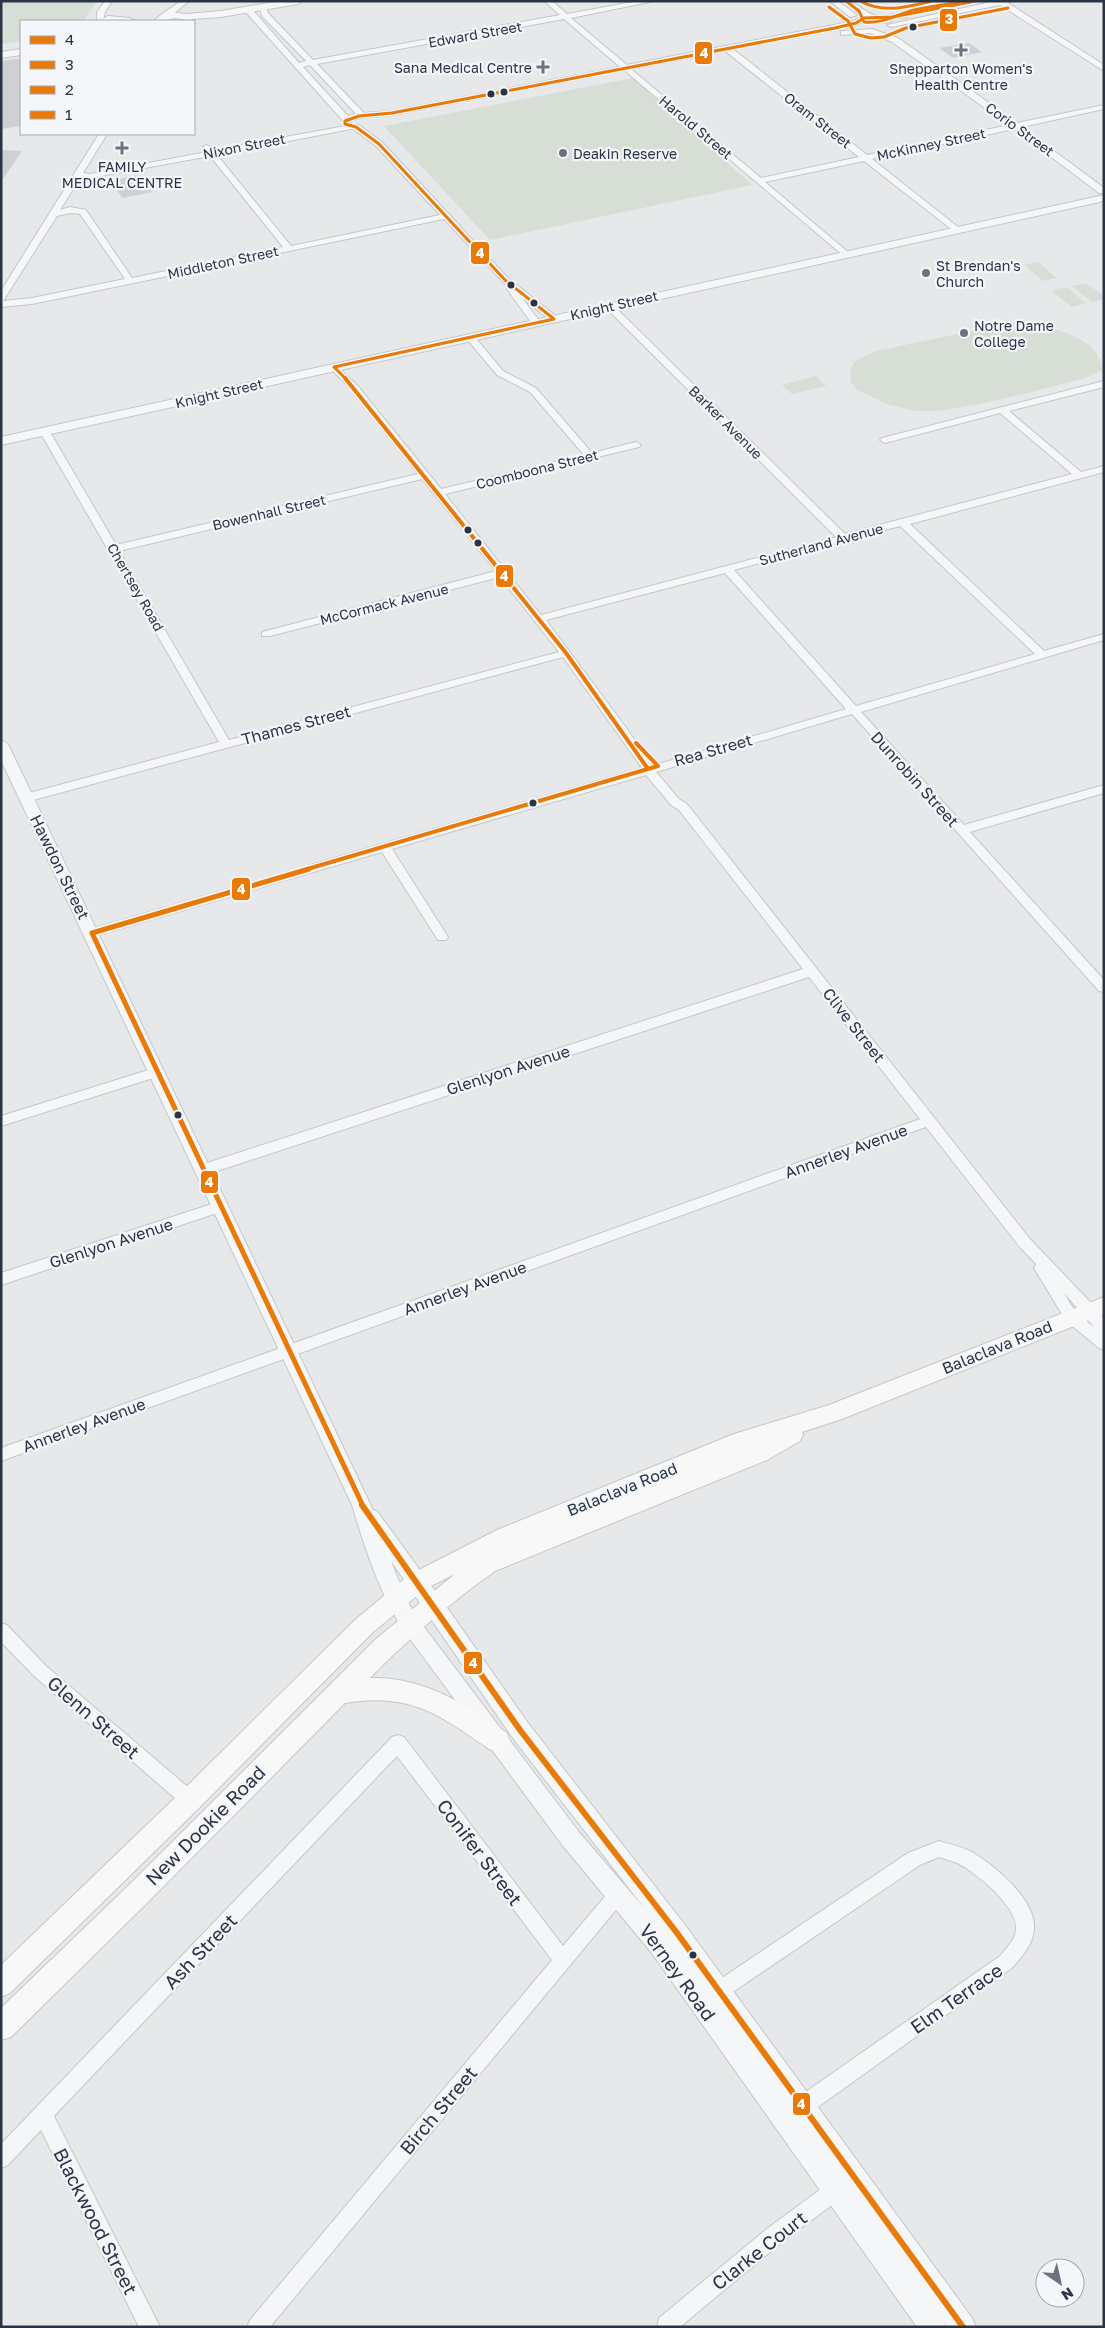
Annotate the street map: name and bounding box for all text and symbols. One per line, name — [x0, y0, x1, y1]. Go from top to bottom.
line badge: 3 — [939, 8, 958, 32]
text: 3 — [945, 10, 953, 27]
street label: Edward Street — [427, 17, 523, 51]
legend — [20, 20, 195, 135]
unlabelled marker — [908, 22, 918, 32]
text: 4 — [65, 30, 74, 48]
line badge: 4 — [694, 41, 713, 65]
marker: Shepparton Women's Health Centre — [954, 43, 968, 57]
text: 4 — [700, 44, 709, 61]
text: 3 — [65, 55, 74, 73]
place label: Sana Medical Centre — [394, 59, 532, 76]
marker: Sana Medical Centre — [536, 60, 550, 74]
place label: Shepparton Women's Health Centre — [889, 60, 1033, 93]
text: 2 — [65, 80, 74, 98]
unlabelled marker — [499, 87, 509, 97]
street label: Oram Street — [781, 88, 855, 152]
unlabelled marker — [486, 89, 496, 99]
street label: Harold Street — [656, 92, 736, 162]
street label: Corio Street — [982, 98, 1058, 160]
text: 1 — [65, 105, 72, 123]
street label: McKinney Street — [875, 124, 987, 164]
street label: Nixon Street — [201, 130, 287, 162]
marker: FAMILY MEDICAL CENTRE — [115, 141, 129, 155]
place label: Deakin Reserve — [573, 145, 677, 162]
marker: Deakin Reserve — [557, 147, 569, 159]
place label: FAMILY MEDICAL CENTRE — [62, 158, 182, 191]
line badge: 4 — [470, 241, 490, 265]
street label: Middleton Street — [166, 242, 280, 282]
text: 4 — [476, 244, 485, 261]
place label: St Brendan's Church — [936, 257, 1021, 290]
marker: St Brendan's Church — [920, 267, 932, 279]
unlabelled marker — [506, 280, 516, 290]
street label: Knight Street — [568, 287, 660, 323]
unlabelled marker — [529, 298, 539, 308]
place label: Notre Dame College — [974, 317, 1054, 350]
marker: Notre Dame College — [958, 327, 970, 339]
street label: Knight Street — [173, 375, 265, 411]
street label: Barker Avenue — [686, 382, 766, 462]
street label: Coomboona Street — [474, 446, 600, 492]
street label: Bowenhall Street — [211, 491, 327, 533]
street label: Sutherland Avenue — [757, 519, 885, 569]
unlabelled marker — [463, 525, 473, 535]
unlabelled marker — [473, 538, 483, 548]
street label: Chertsey Road — [104, 540, 168, 634]
line badge: 4 — [495, 564, 514, 588]
text: 4 — [500, 567, 509, 584]
street label: McCormack Avenue — [318, 580, 450, 628]
street label: Thames Street — [239, 701, 353, 749]
street label: Dunrobin Street — [867, 727, 963, 831]
street label: Rea Street — [672, 729, 754, 771]
unlabelled marker — [528, 798, 538, 808]
street label: Hawdon Street — [26, 811, 94, 923]
line badge: 4 — [231, 877, 251, 901]
text: 4 — [237, 880, 246, 897]
street label: Clive Street — [819, 984, 889, 1066]
street label: Glenlyon Avenue — [444, 1041, 572, 1099]
unlabelled marker — [173, 1110, 183, 1120]
street label: Annerley Avenue — [782, 1119, 910, 1183]
line badge: 4 — [200, 1170, 219, 1194]
text: 4 — [205, 1173, 214, 1190]
street label: Glenlyon Avenue — [47, 1214, 175, 1272]
street label: Annerley Avenue — [401, 1256, 529, 1320]
street label: Balaclava Road — [939, 1316, 1055, 1378]
street label: Annerley Avenue — [20, 1393, 148, 1457]
street label: Balaclava Road — [564, 1458, 680, 1520]
line badge: 4 — [463, 1651, 483, 1675]
text: 4 — [469, 1654, 478, 1671]
street label: Glenn Street — [43, 1671, 145, 1763]
street label: New Dookie Road — [140, 1760, 270, 1890]
street label: Conifer Street — [433, 1794, 527, 1910]
street label: Ash Street — [159, 1909, 241, 1993]
street label: Verney Road — [635, 1919, 721, 2025]
unlabelled marker — [688, 1950, 698, 1960]
street label: Elm Terrace — [906, 1958, 1006, 2038]
street label: Birch Street — [394, 2061, 482, 2159]
line badge: 4 — [792, 2092, 811, 2116]
text: 4 — [797, 2095, 806, 2112]
street label: Blackwood Street — [49, 2144, 143, 2298]
street label: Clarke Court — [707, 2206, 811, 2294]
north arrow — [1035, 2258, 1085, 2308]
text: N — [1058, 2284, 1077, 2304]

